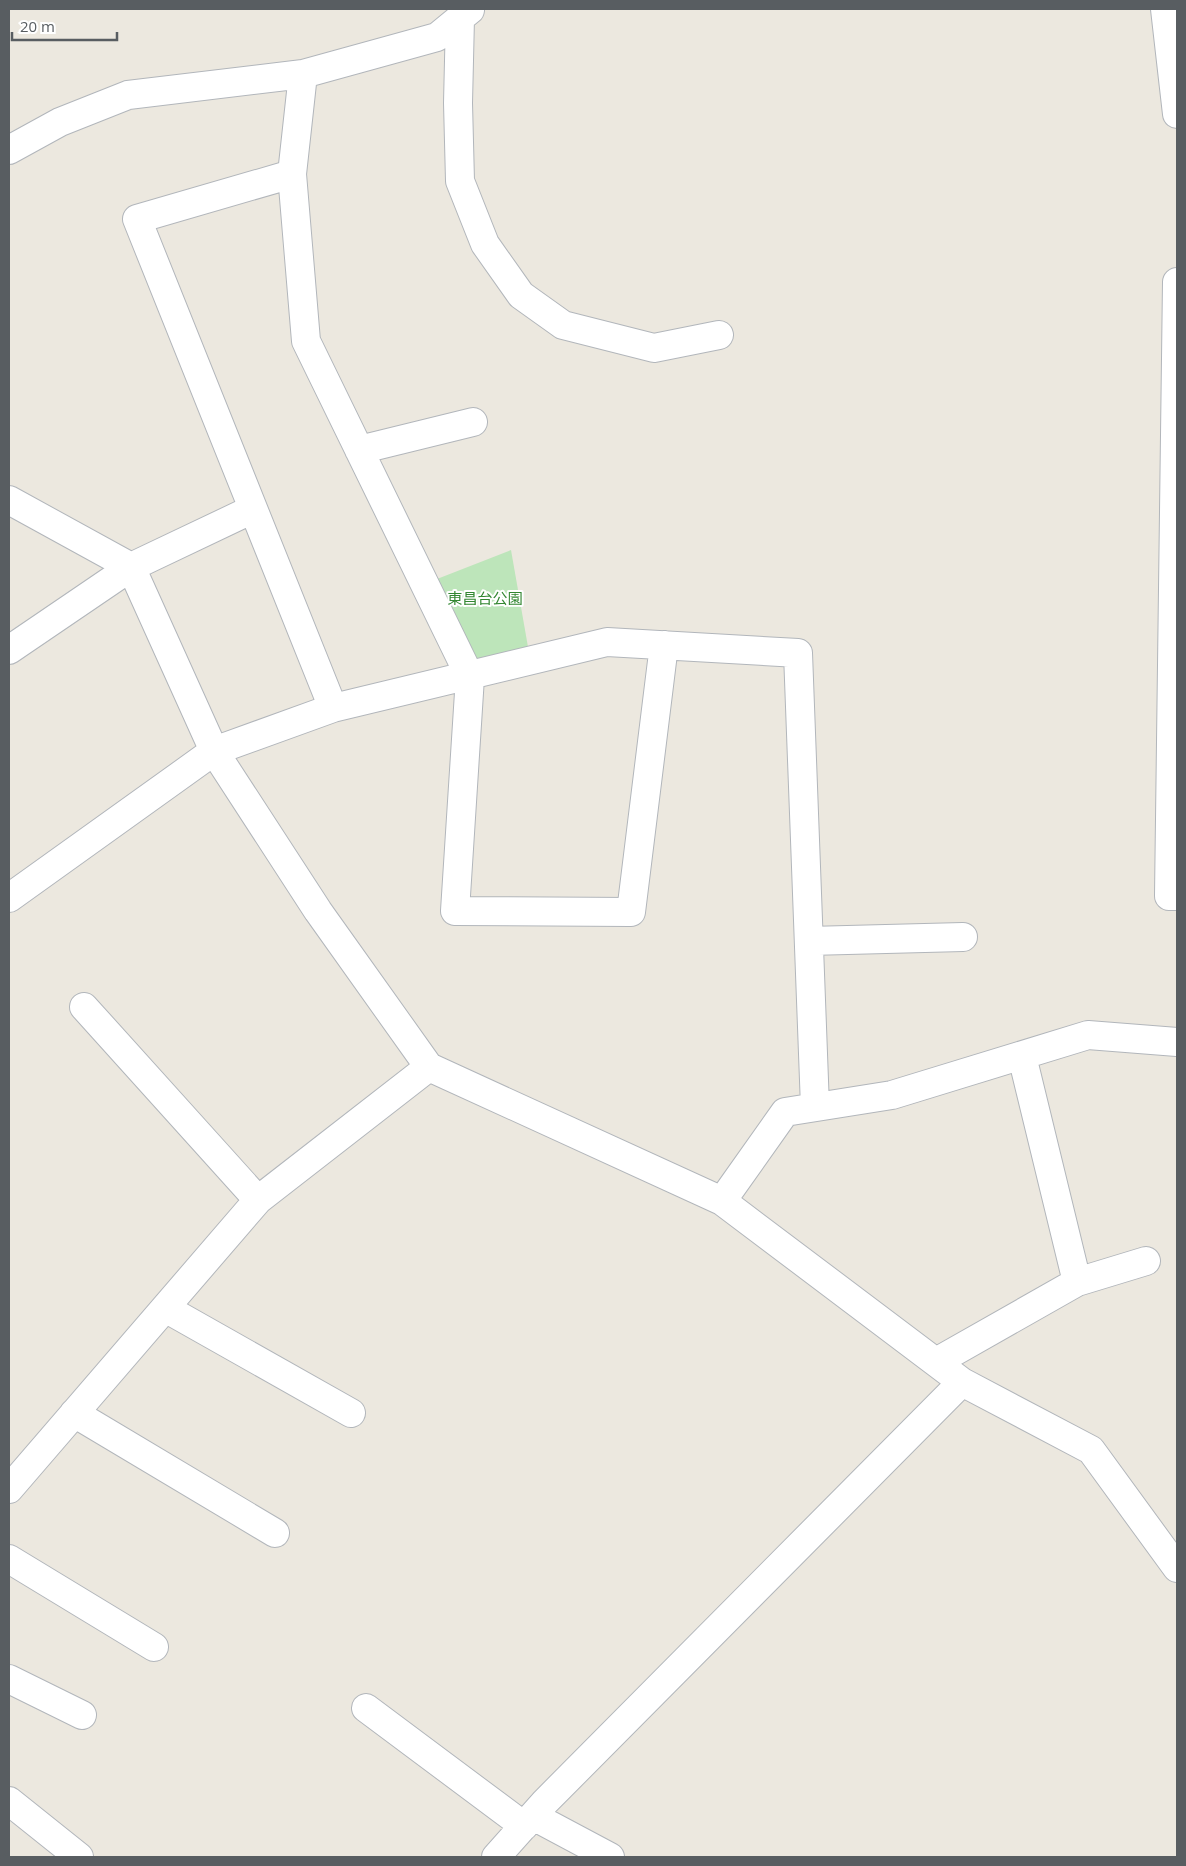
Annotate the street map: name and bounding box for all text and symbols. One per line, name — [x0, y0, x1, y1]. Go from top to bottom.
scale bar — [12, 10, 118, 42]
text: 20 m — [20, 16, 55, 36]
park label: 東昌台公園 — [447, 588, 523, 608]

